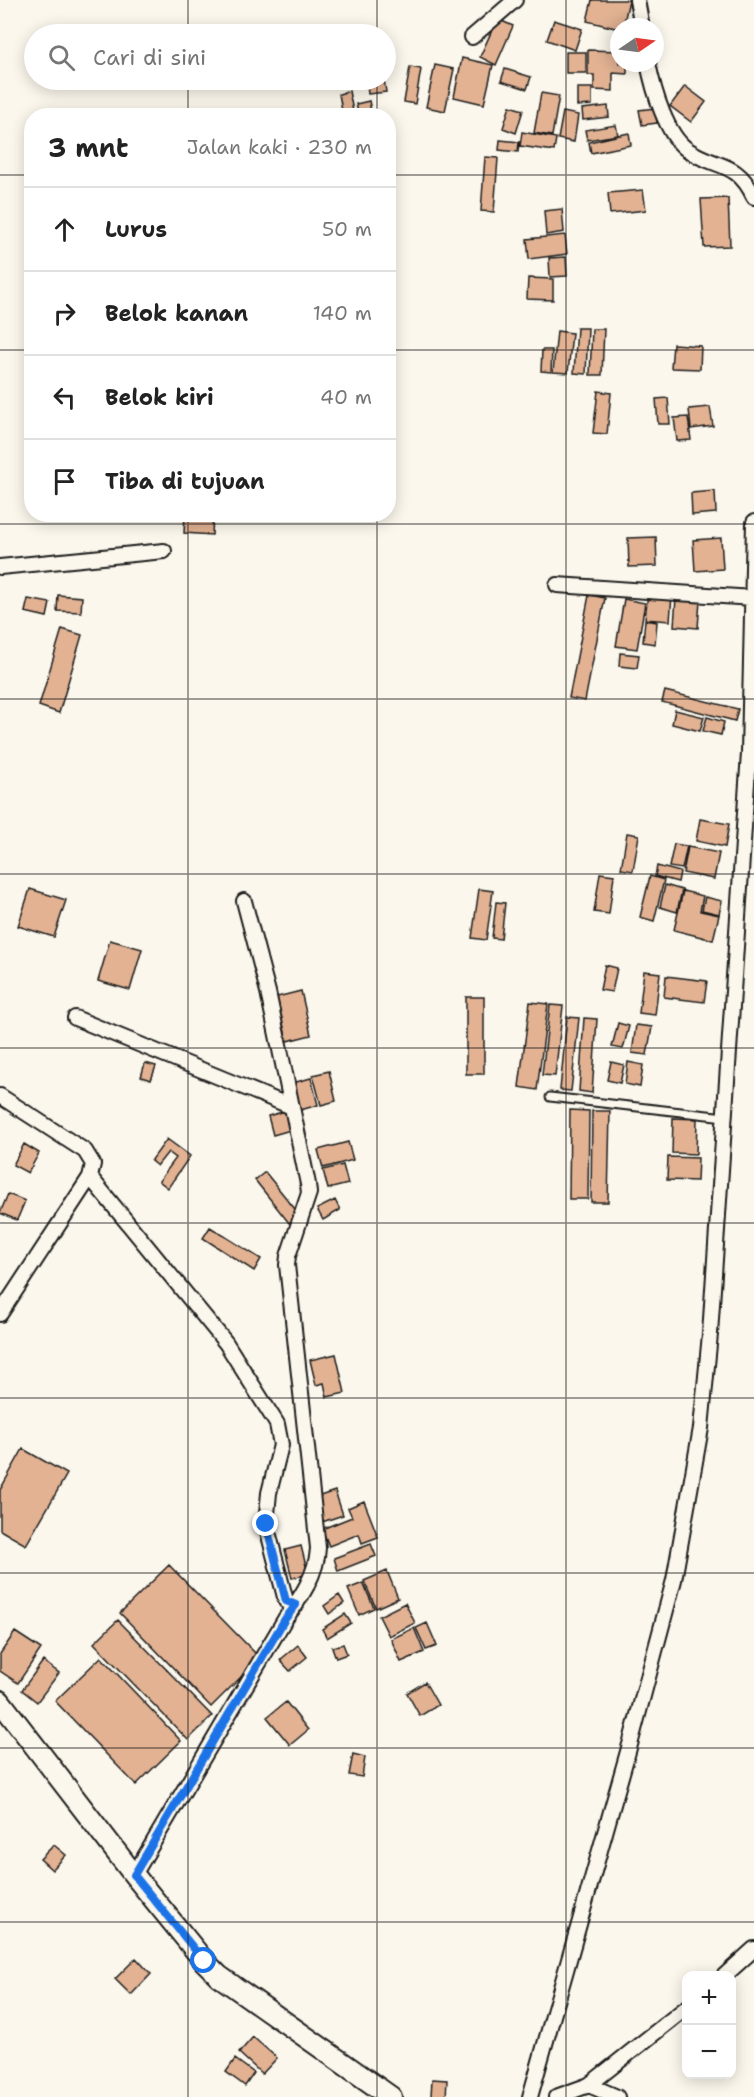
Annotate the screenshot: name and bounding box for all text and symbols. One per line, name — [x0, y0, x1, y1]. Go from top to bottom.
north arrow — [610, 18, 664, 72]
search box — [24, 24, 396, 90]
icon: search — [45, 41, 78, 74]
text: Cari di sini — [93, 43, 206, 72]
text: 3 mnt — [48, 130, 128, 165]
text: Jalan kaki · 230 m — [186, 134, 372, 160]
icon: ahead — [48, 213, 81, 246]
text: Lurus — [105, 215, 167, 244]
text: 50 m — [322, 216, 372, 242]
icon: right — [48, 297, 81, 330]
text: Belok kanan — [105, 299, 248, 328]
text: 140 m — [313, 300, 372, 326]
icon: left — [48, 381, 81, 414]
text: Belok kiri — [105, 383, 214, 412]
text: 40 m — [320, 384, 372, 410]
icon: arrive — [48, 465, 81, 498]
text: Tiba di tujuan — [105, 467, 265, 496]
route end — [252, 1510, 278, 1536]
route start — [190, 1947, 216, 1973]
map controls — [682, 1971, 736, 2079]
button: + — [682, 1971, 736, 2025]
button: − — [682, 2025, 736, 2079]

